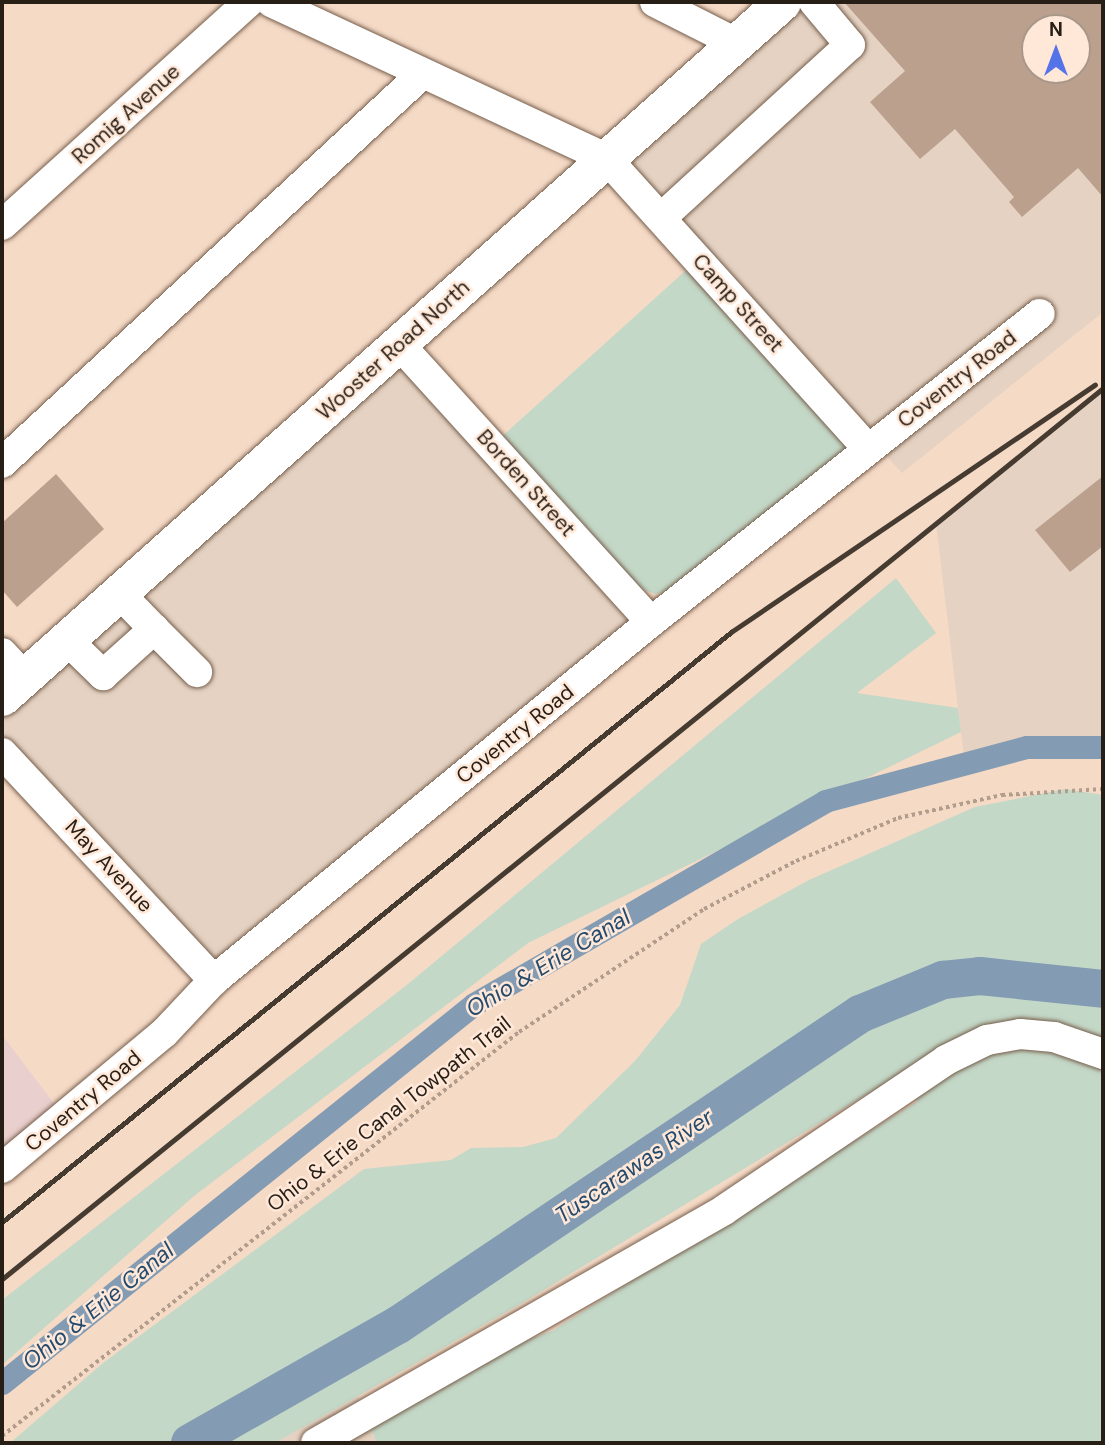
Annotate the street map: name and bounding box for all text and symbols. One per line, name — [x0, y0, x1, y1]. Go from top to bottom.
north arrow — [1021, 14, 1091, 84]
text: N — [1049, 17, 1063, 42]
street label: Romig Avenue — [67, 59, 185, 169]
street label: Camp Street — [687, 249, 789, 357]
street label: Wooster Road North — [311, 275, 475, 425]
street label: Coventry Road — [893, 325, 1021, 433]
street label: Borden Street — [472, 425, 580, 541]
street label: Coventry Road — [451, 679, 579, 789]
street label: May Avenue — [60, 814, 158, 918]
water label: Ohio & Erie Canal — [461, 903, 635, 1023]
street label: Ohio & Erie Canal Towpath Trail — [262, 1011, 516, 1217]
street label: Coventry Road — [20, 1045, 146, 1157]
water label: Tuscarawas River — [550, 1103, 718, 1229]
water label: Ohio & Erie Canal — [17, 1236, 179, 1376]

